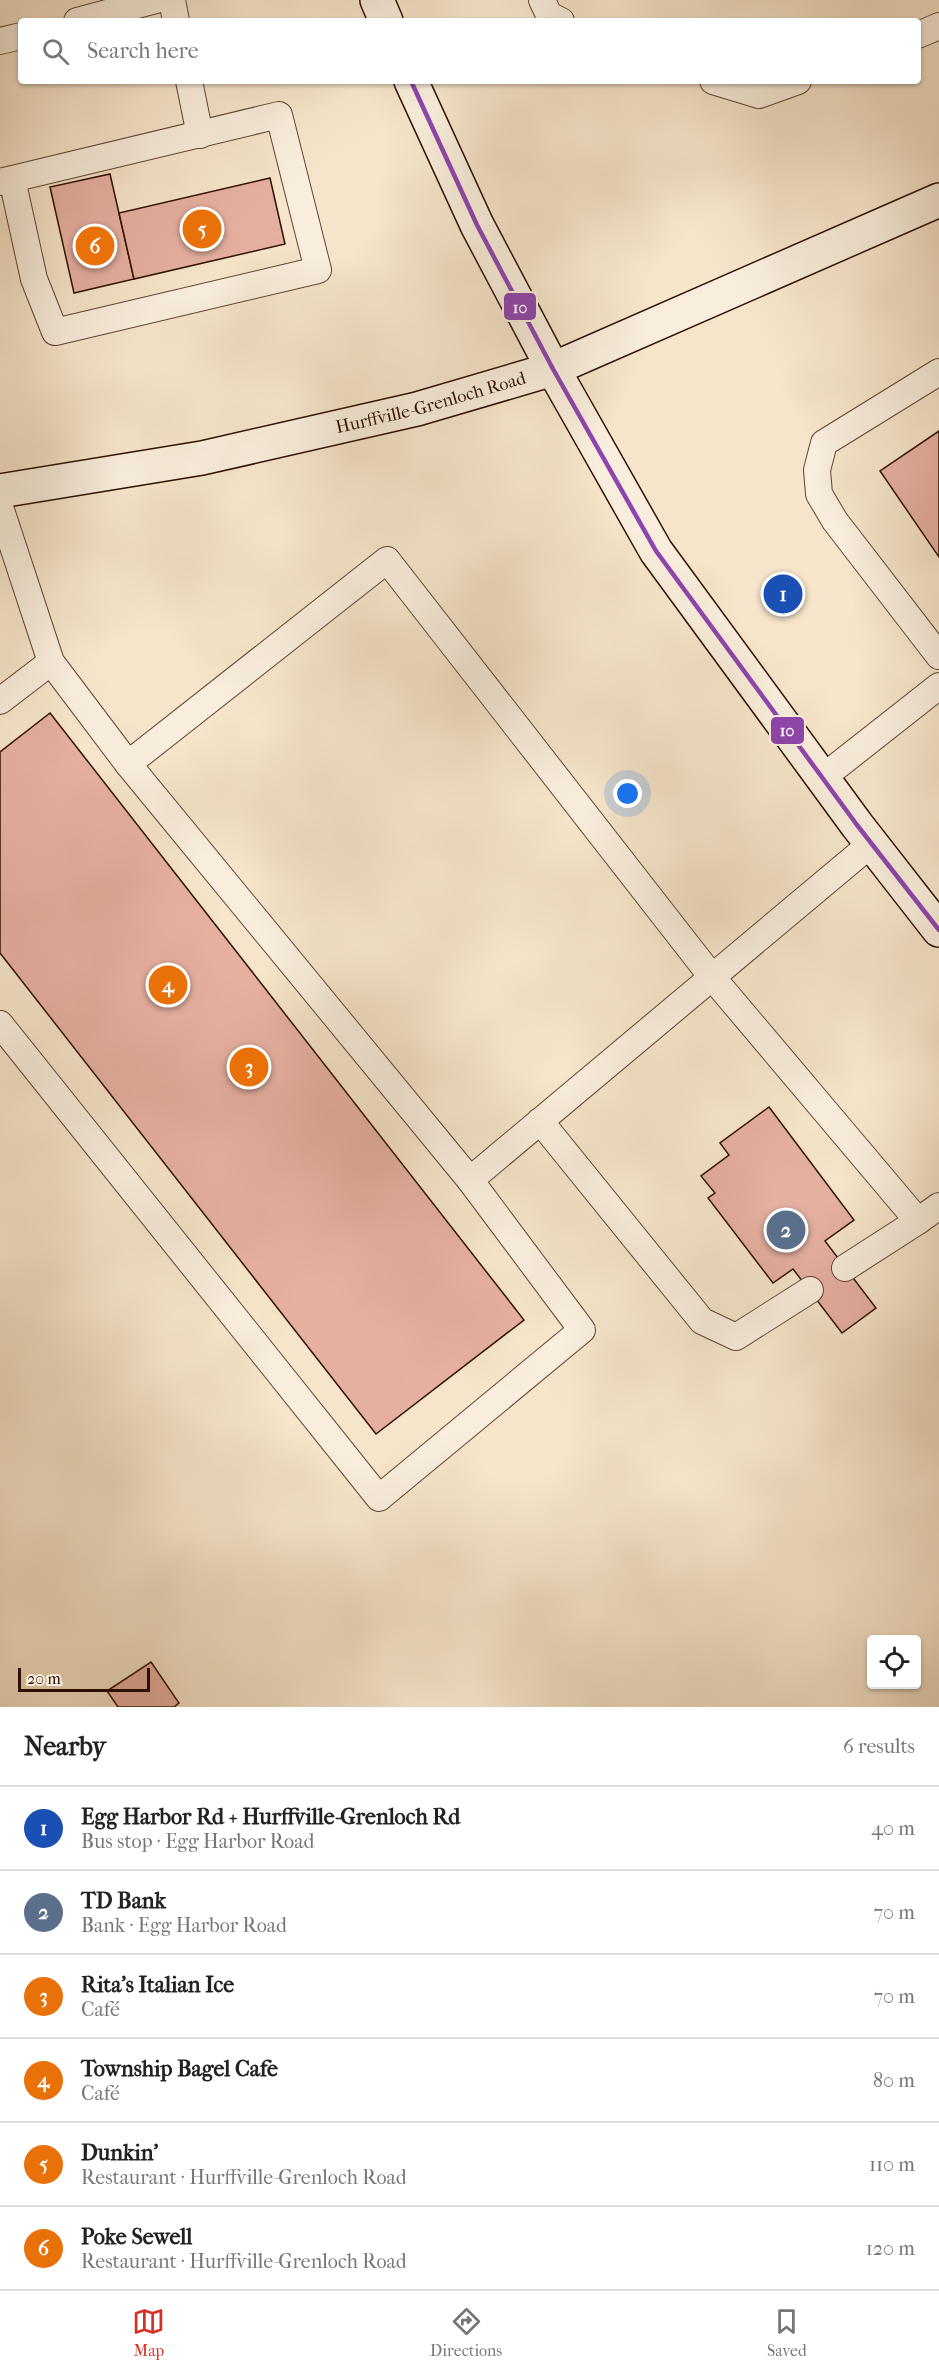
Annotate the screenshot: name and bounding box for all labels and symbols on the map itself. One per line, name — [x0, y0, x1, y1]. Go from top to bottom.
pin: 5 — [182, 206, 222, 252]
pin: 6 — [76, 224, 115, 268]
line badge: 10 — [503, 292, 537, 321]
text: 10 — [513, 298, 527, 317]
street label: Hurffville-Grenloch Road — [334, 367, 528, 438]
pin: 1 — [764, 572, 802, 616]
line badge: 10 — [770, 716, 805, 745]
text: 10 — [780, 721, 794, 740]
your location — [613, 779, 642, 808]
pin: 4 — [148, 962, 188, 1008]
pin: 3 — [230, 1044, 268, 1090]
pin: 2 — [766, 1208, 806, 1252]
scale bar — [18, 1665, 150, 1692]

